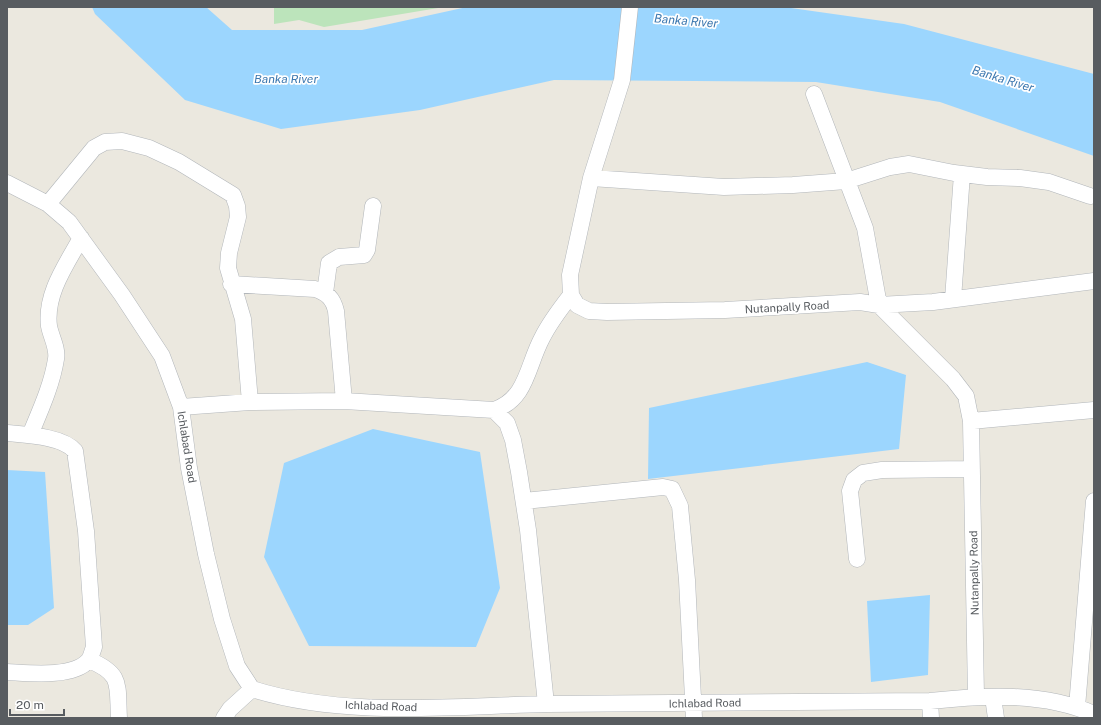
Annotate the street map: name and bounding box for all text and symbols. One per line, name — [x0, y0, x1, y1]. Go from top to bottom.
water label: Banka River — [654, 11, 719, 31]
water label: Banka River — [970, 63, 1036, 95]
water label: Banka River — [254, 72, 318, 86]
street label: Nutanpally Road — [744, 299, 830, 315]
street label: Ichlabad Road — [175, 410, 199, 484]
street label: Nutanpally Road — [967, 531, 981, 615]
scale bar — [10, 691, 64, 717]
street label: Ichlabad Road — [669, 696, 741, 710]
text: 20 m — [16, 698, 44, 712]
street label: Ichlabad Road — [345, 699, 417, 713]

